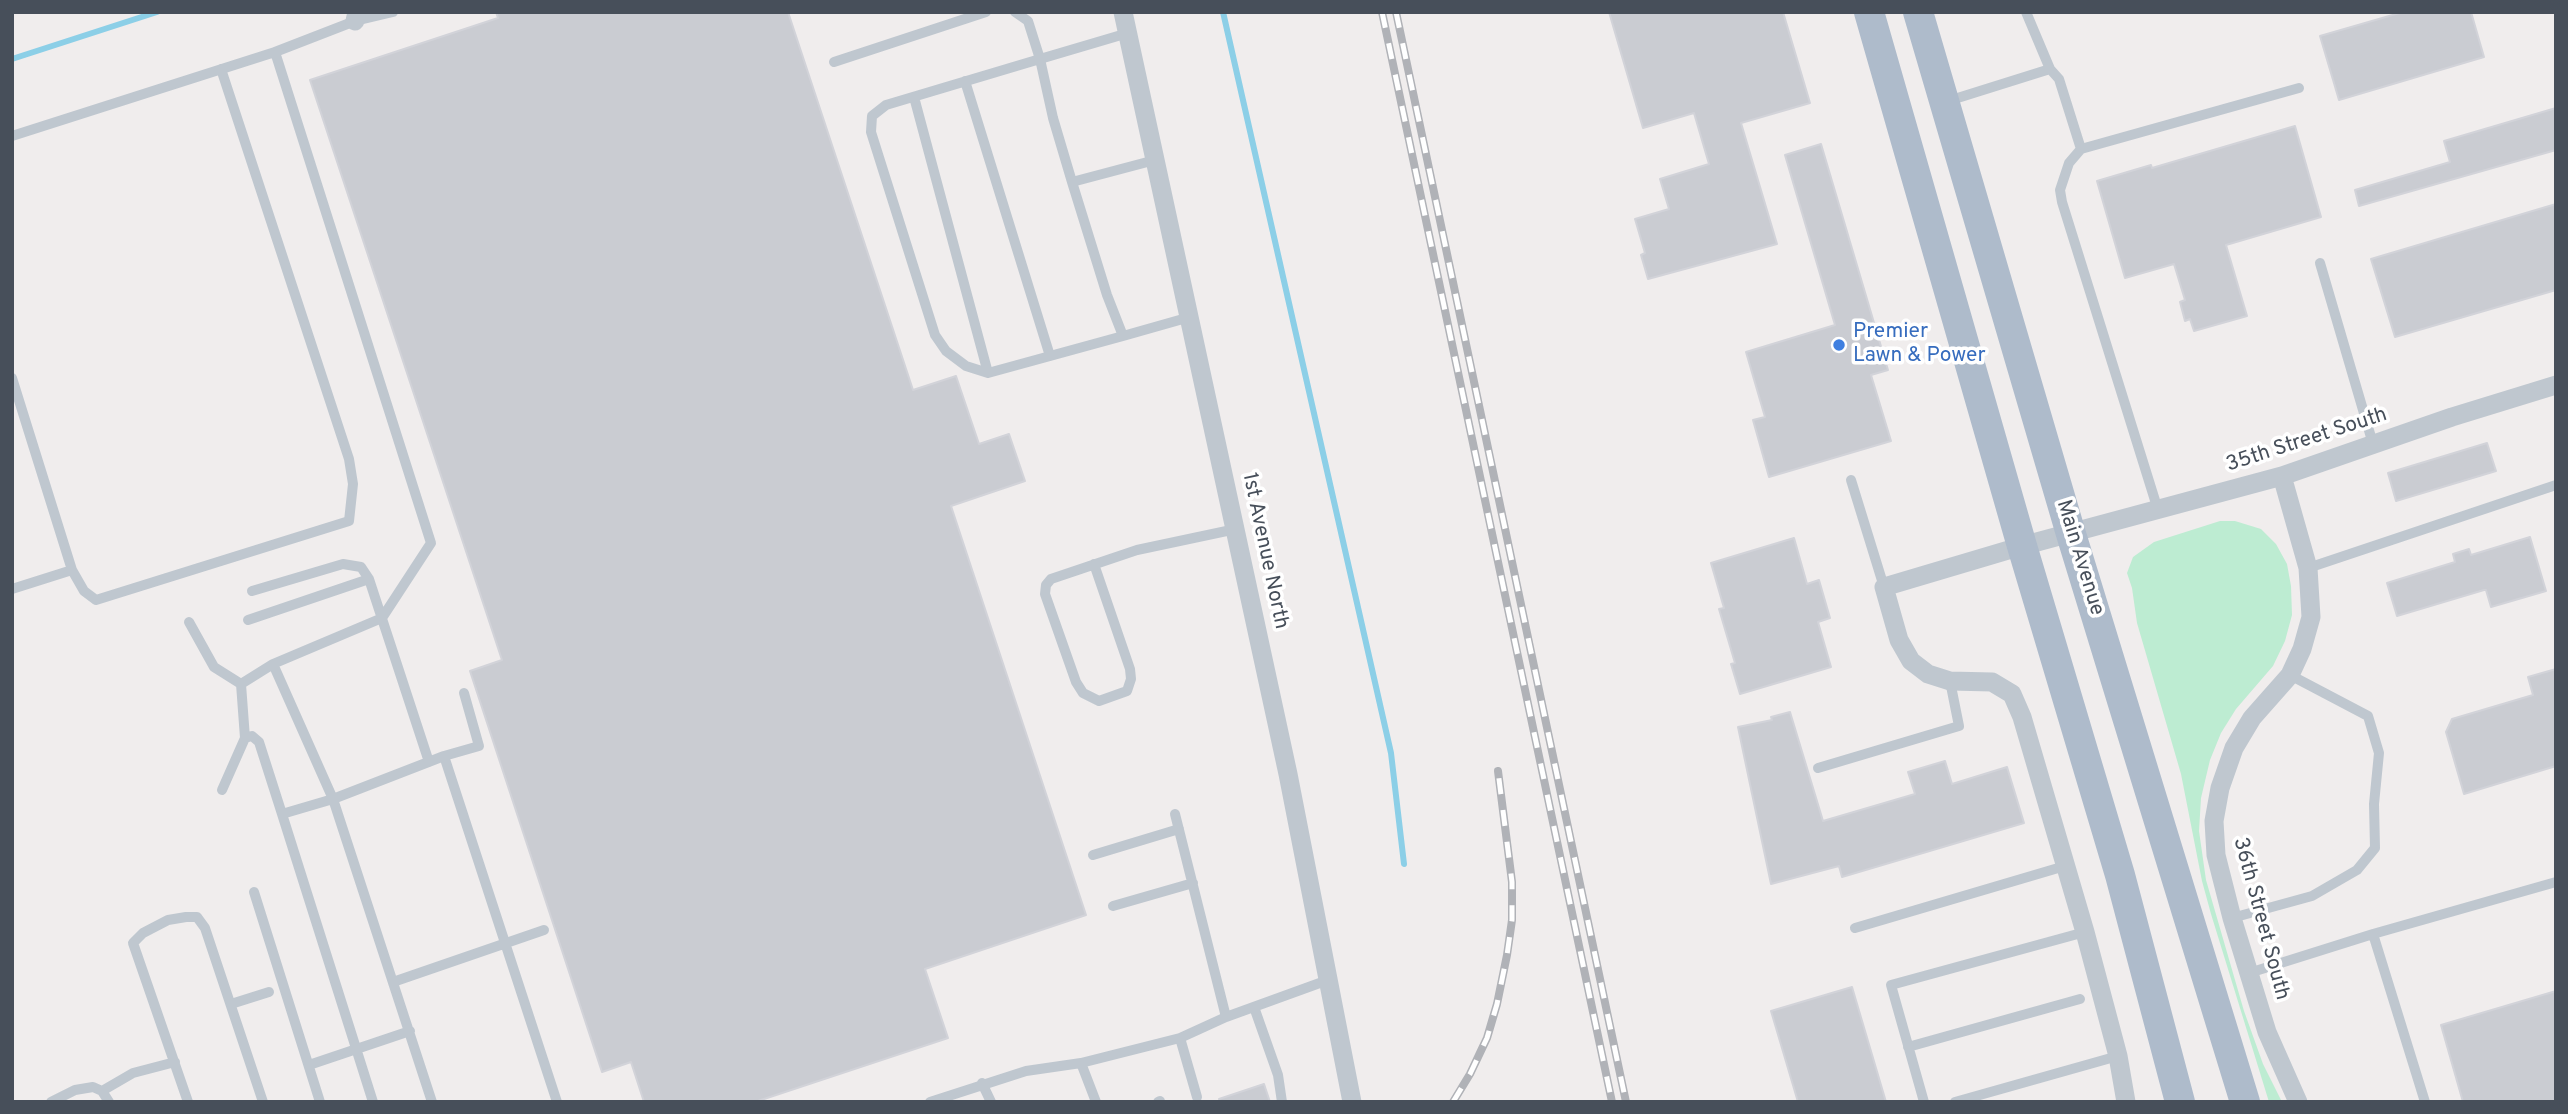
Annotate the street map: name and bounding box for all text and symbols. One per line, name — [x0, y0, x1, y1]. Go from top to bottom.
place label: Premier Lawn & Power — [1853, 320, 1986, 370]
marker: Premier Lawn & Power — [1831, 337, 1847, 353]
street label: 35th Street South — [2223, 403, 2391, 479]
street label: 1st Avenue North — [1235, 470, 1293, 632]
street label: Main Avenue — [2049, 497, 2109, 619]
street label: 36th Street South — [2226, 835, 2294, 1003]

